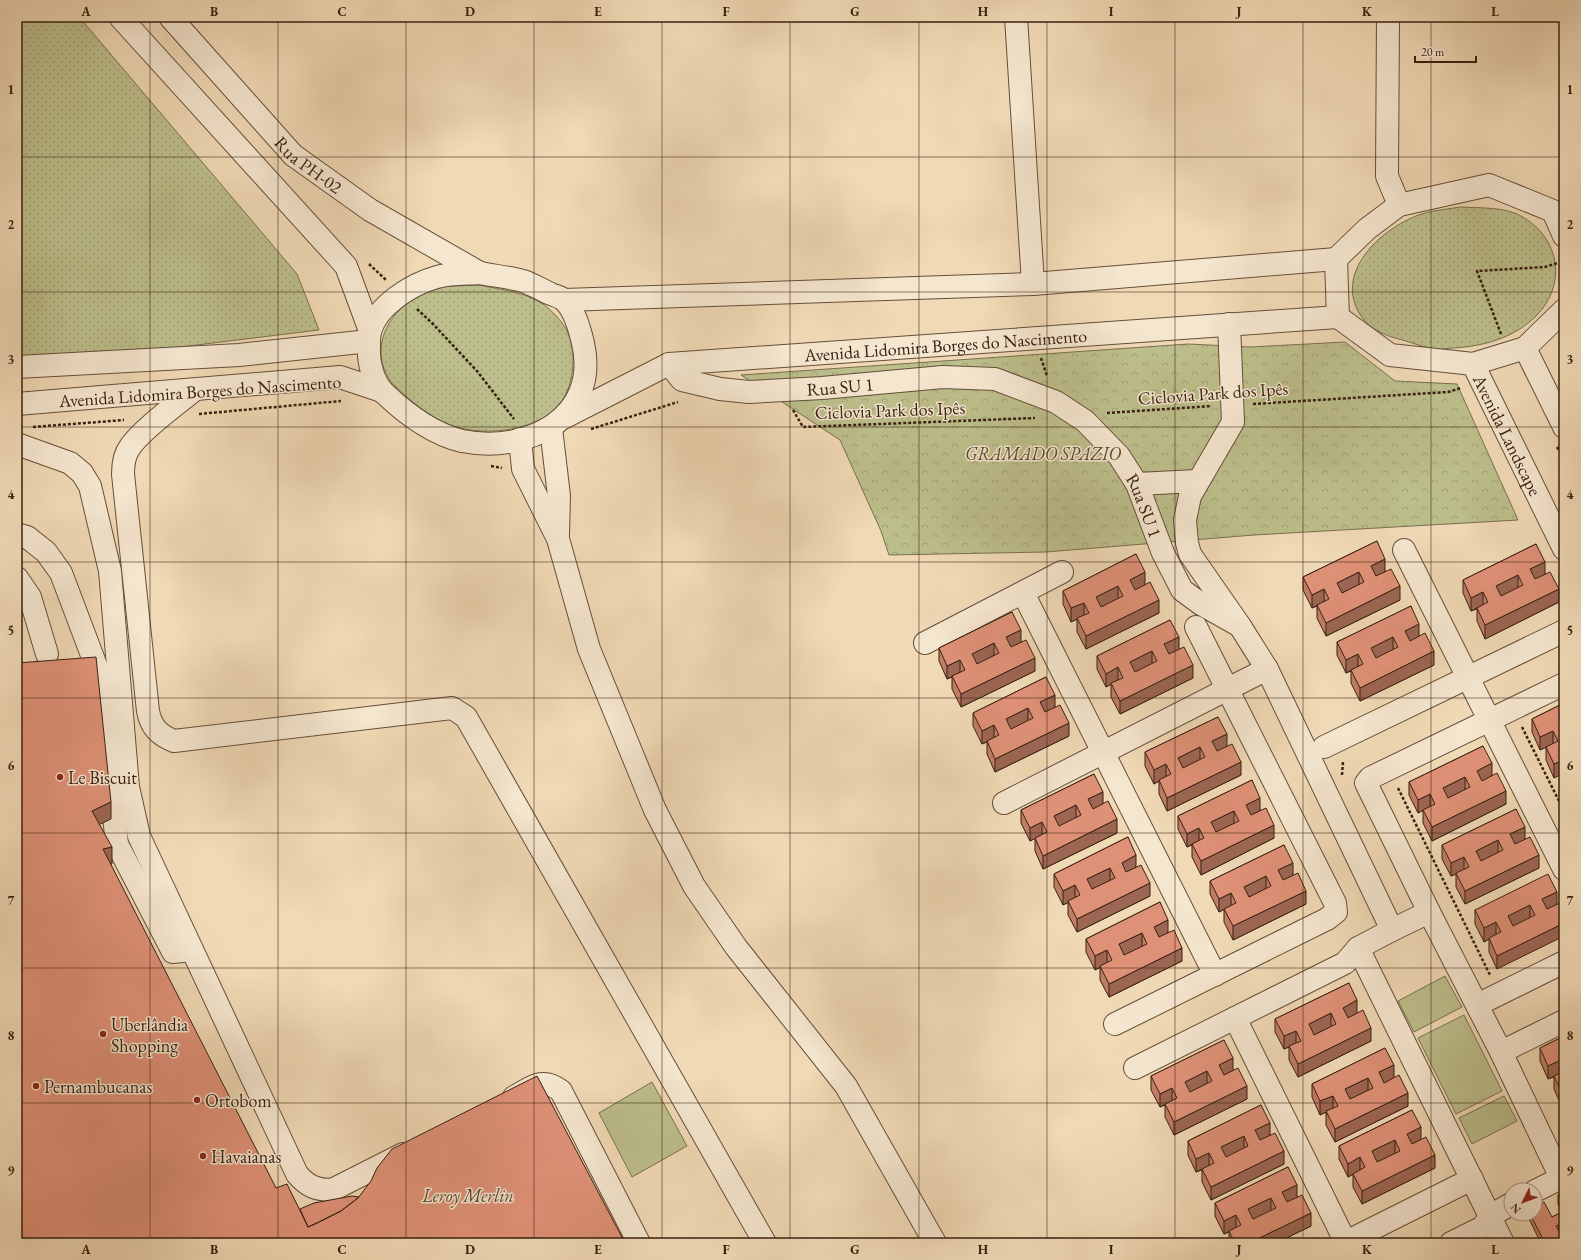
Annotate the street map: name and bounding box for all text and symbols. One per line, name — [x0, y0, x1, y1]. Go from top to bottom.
text: A — [80, 3, 91, 20]
text: B — [210, 3, 218, 20]
text: C — [337, 3, 347, 20]
text: D — [465, 3, 475, 20]
text: E — [594, 3, 602, 20]
text: F — [722, 3, 730, 20]
text: G — [850, 3, 860, 20]
text: H — [978, 3, 989, 20]
text: I — [1109, 3, 1114, 20]
text: J — [1235, 3, 1242, 20]
text: K — [1362, 3, 1373, 20]
text: L — [1491, 3, 1499, 20]
scale bar — [1415, 38, 1476, 64]
text: 20 m — [1421, 44, 1445, 60]
text: 1 — [8, 81, 15, 98]
text: 1 — [1567, 81, 1574, 98]
street label: Rua PH-02 — [270, 131, 347, 198]
text: 2 — [8, 216, 15, 233]
text: 2 — [1567, 216, 1574, 233]
street label: Avenida Lidomira Borges do Nascimento — [802, 323, 1088, 366]
text: 3 — [8, 351, 15, 368]
text: 3 — [1567, 351, 1574, 368]
street label: Avenida Lidomira Borges do Nascimento — [57, 370, 342, 412]
street label: Avenida Landscape — [1468, 370, 1547, 499]
street label: Rua SU 1 — [806, 372, 874, 400]
street label: Ciclovia Park dos Ipês — [1137, 376, 1289, 410]
street label: Ciclovia Park dos Ipês — [814, 396, 966, 424]
park label: GRAMADO SPAZIO — [965, 442, 1122, 465]
street label: Rua SU 1 — [1121, 469, 1168, 541]
text: 4 — [8, 486, 15, 503]
text: 4 — [1567, 486, 1574, 503]
text: 5 — [8, 622, 14, 639]
text: 5 — [1567, 622, 1573, 639]
text: 6 — [8, 757, 15, 774]
text: 6 — [1567, 757, 1574, 774]
place label: Le Biscuit — [68, 766, 137, 789]
marker: Le Biscuit — [55, 772, 65, 782]
text: 7 — [8, 892, 15, 909]
text: 7 — [1567, 892, 1574, 909]
place label: Uberlândia Shopping — [111, 1013, 189, 1057]
text: 8 — [8, 1027, 15, 1044]
text: 8 — [1567, 1027, 1574, 1044]
marker: Uberlândia Shopping — [98, 1029, 108, 1039]
place label: Pernambucanas — [44, 1075, 152, 1098]
marker: Pernambucanas — [31, 1081, 41, 1091]
place label: Ortobom — [205, 1089, 272, 1112]
marker: Ortobom — [192, 1095, 202, 1105]
place label: Havaianas — [211, 1145, 281, 1168]
marker: Havaianas — [198, 1151, 208, 1161]
text: 9 — [8, 1162, 15, 1179]
text: 9 — [1567, 1162, 1574, 1179]
north arrow — [1503, 1182, 1543, 1222]
park label: Leroy Merlin — [421, 1184, 514, 1208]
text: N — [1507, 1201, 1524, 1217]
text: A — [80, 1241, 91, 1258]
text: B — [210, 1241, 218, 1258]
text: C — [337, 1241, 347, 1258]
text: D — [465, 1241, 475, 1258]
text: E — [594, 1241, 602, 1258]
text: F — [722, 1241, 730, 1258]
text: G — [850, 1241, 860, 1258]
text: H — [978, 1241, 989, 1258]
text: I — [1109, 1241, 1114, 1258]
text: J — [1235, 1241, 1242, 1258]
text: K — [1362, 1241, 1373, 1258]
text: L — [1491, 1241, 1499, 1258]

